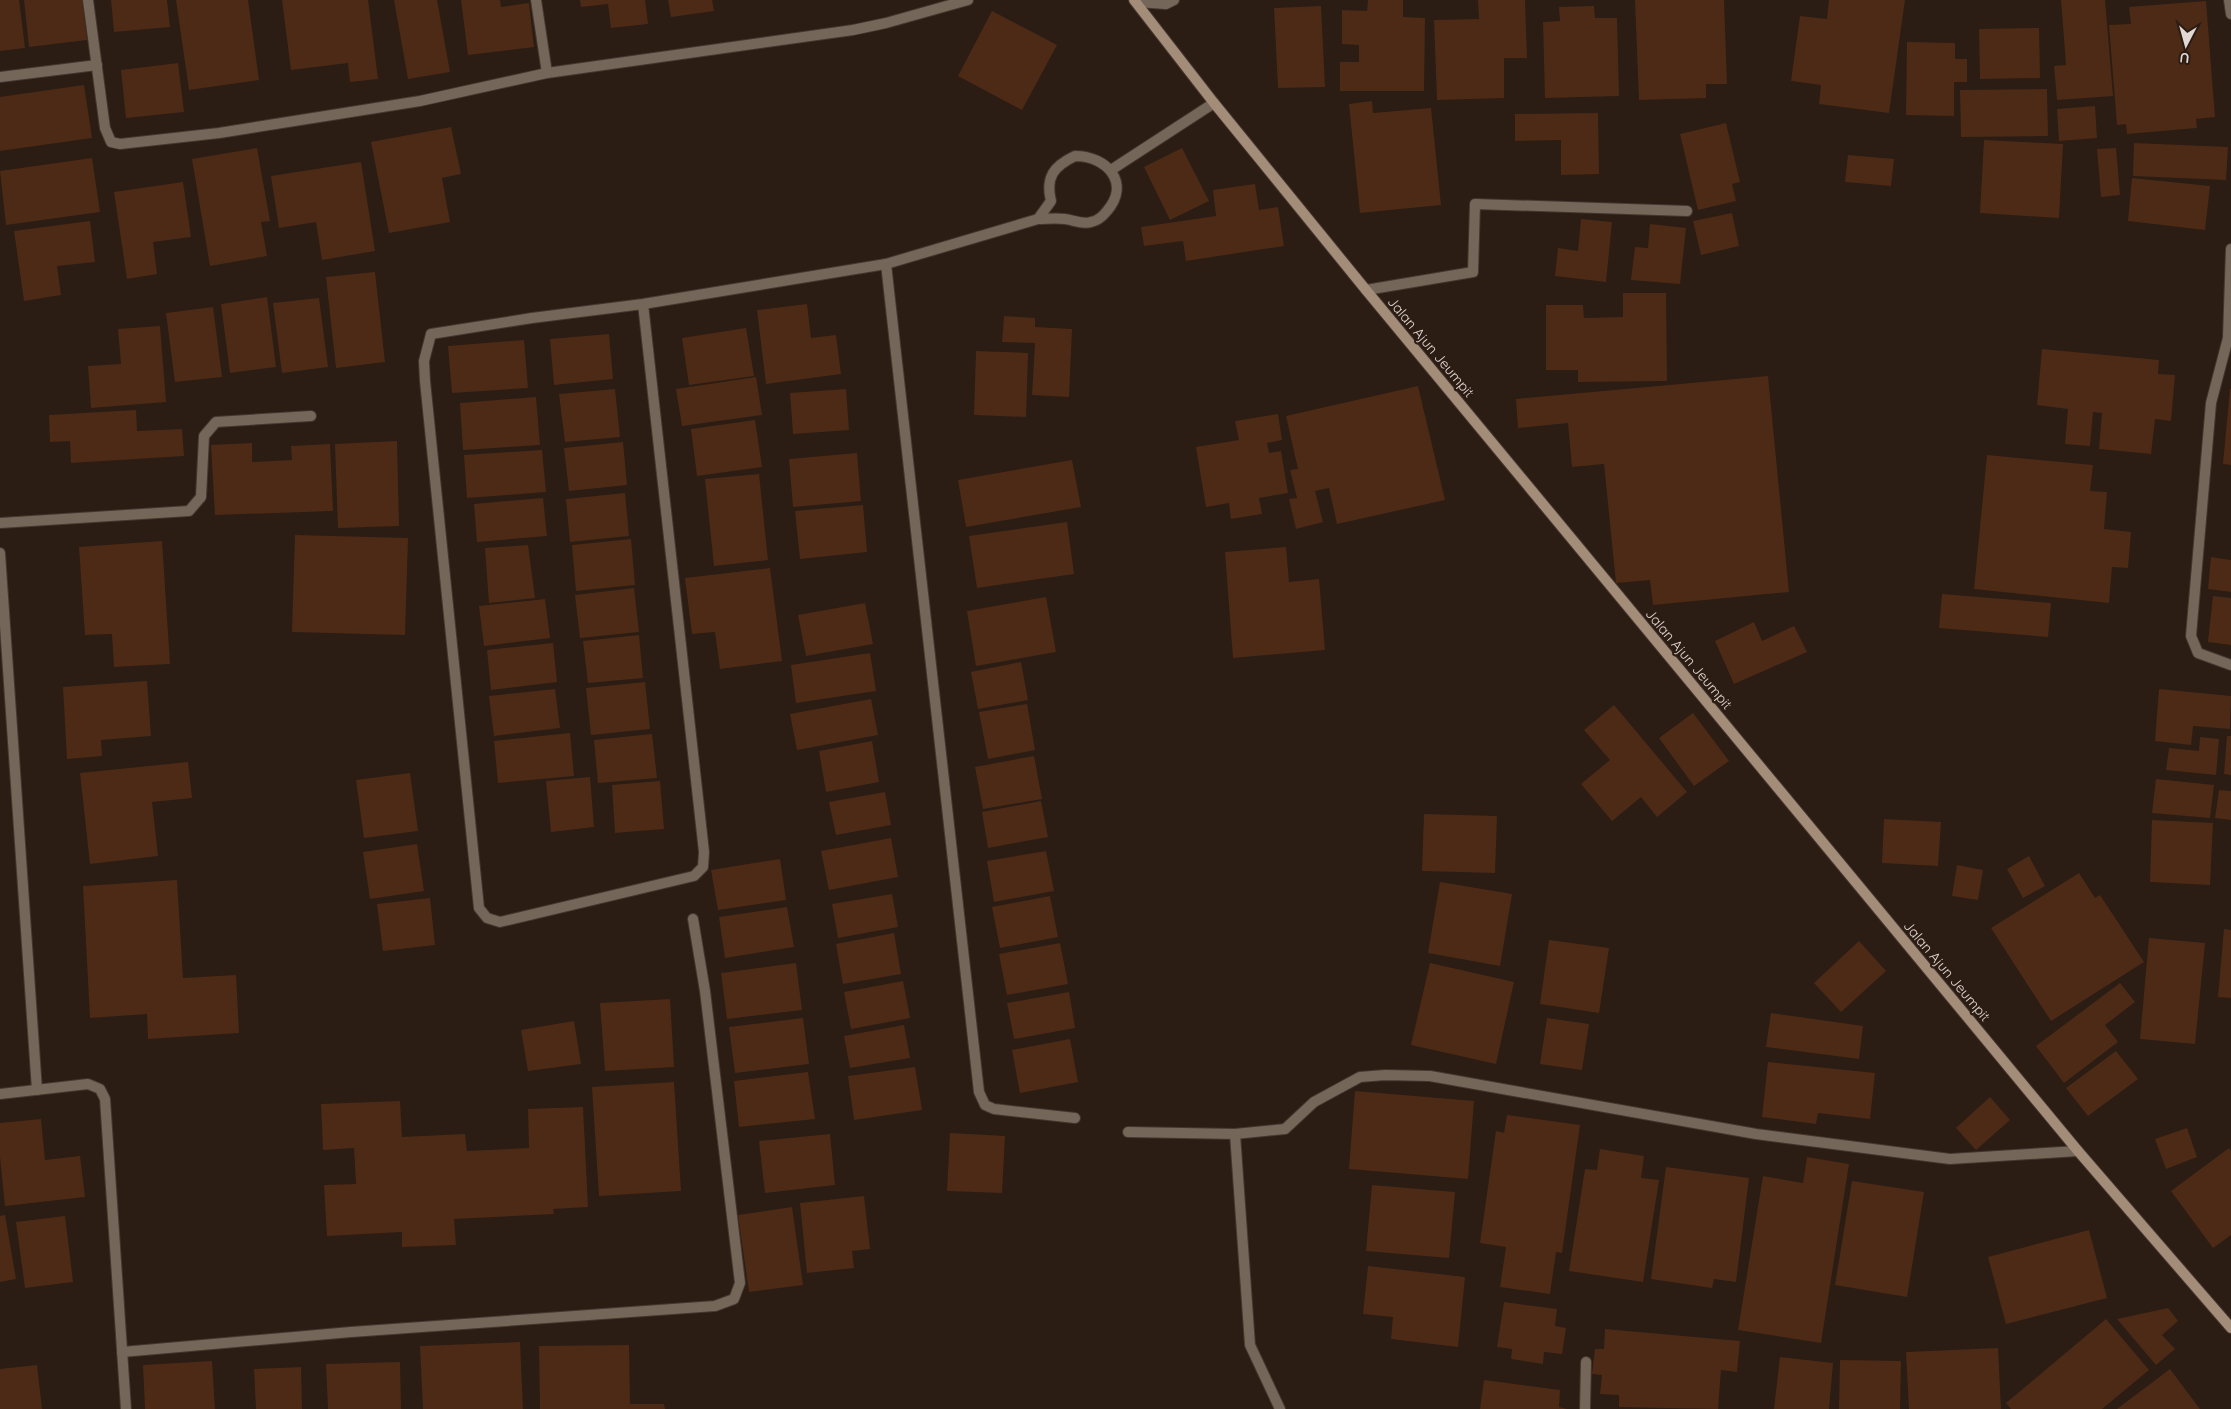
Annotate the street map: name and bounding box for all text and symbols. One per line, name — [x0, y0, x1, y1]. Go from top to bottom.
north arrow — [2161, 20, 2211, 70]
text: U — [2179, 48, 2190, 67]
street label: Jalan Ajun Jeumpit — [1384, 293, 1478, 401]
street label: Jalan Ajun Jeumpit — [1642, 605, 1736, 713]
street label: Jalan Ajun Jeumpit — [1900, 917, 1994, 1025]

